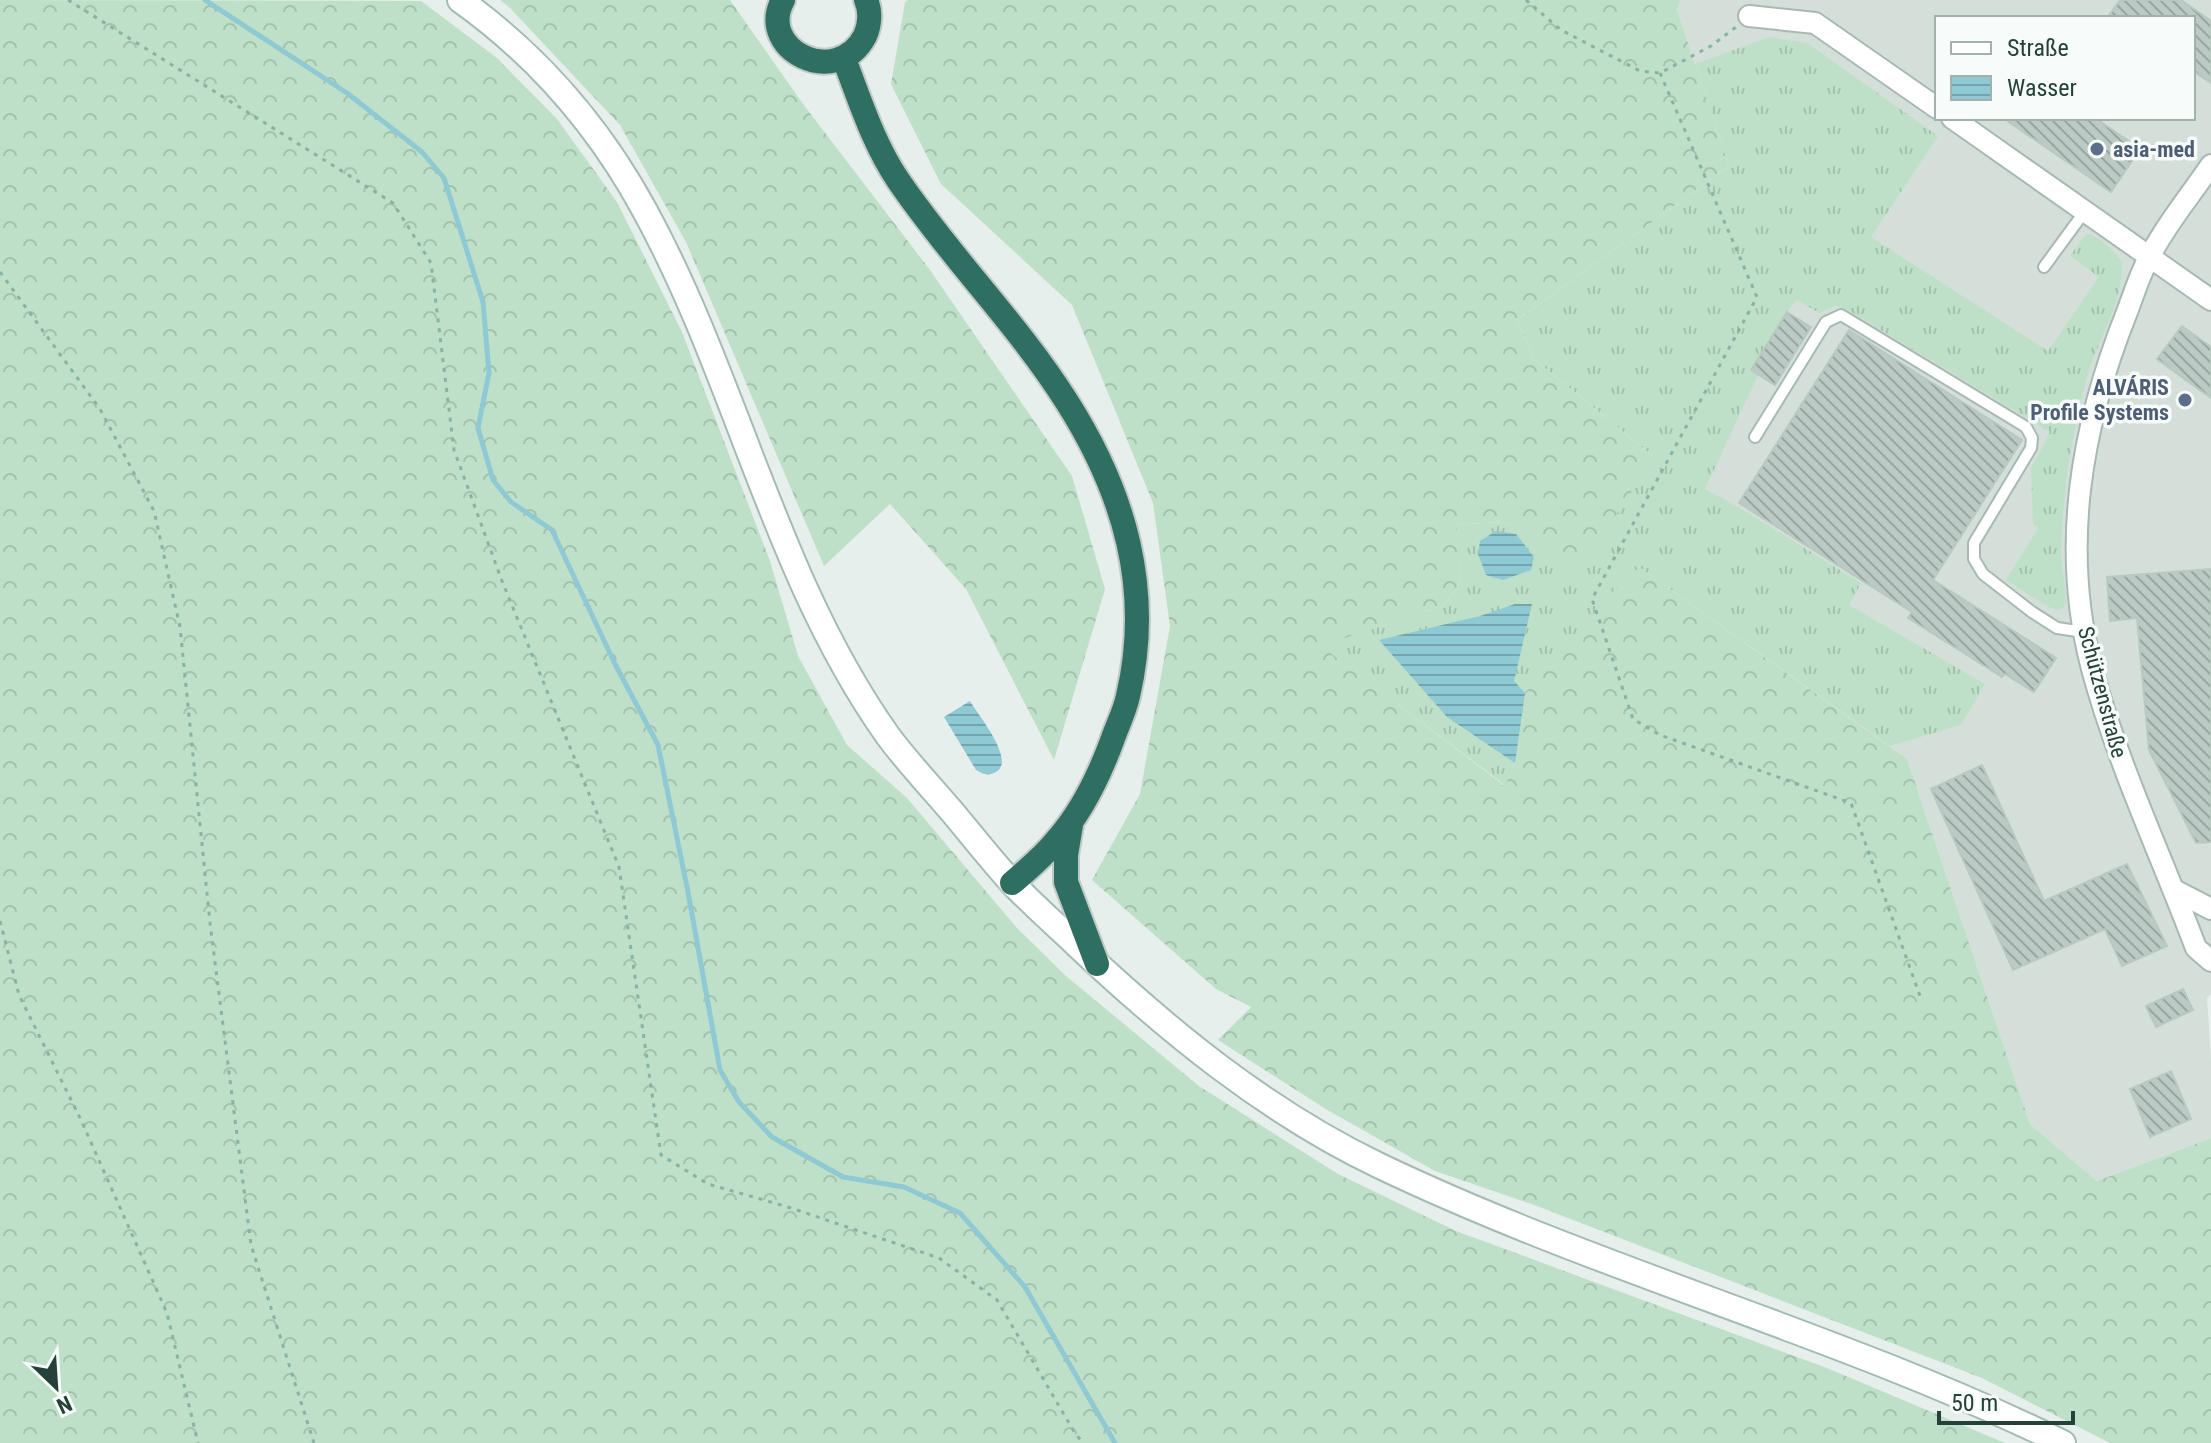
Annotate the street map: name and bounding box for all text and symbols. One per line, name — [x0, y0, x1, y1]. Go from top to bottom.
legend — [1935, 16, 2195, 120]
text: Straße — [2007, 34, 2069, 62]
text: Wasser — [2007, 74, 2077, 102]
place label: asia-med — [2113, 137, 2195, 162]
marker: asia-med — [2088, 140, 2106, 158]
place label: ALVÁRIS Profile Systems — [2030, 375, 2169, 425]
marker: ALVÁRIS Profile Systems — [2176, 391, 2194, 409]
street label: Schützenstraße — [2073, 624, 2132, 761]
north arrow — [16, 1347, 96, 1427]
scale bar — [1939, 1375, 2073, 1425]
text: 50 m — [1951, 1389, 1998, 1417]
text: N — [53, 1390, 76, 1419]

